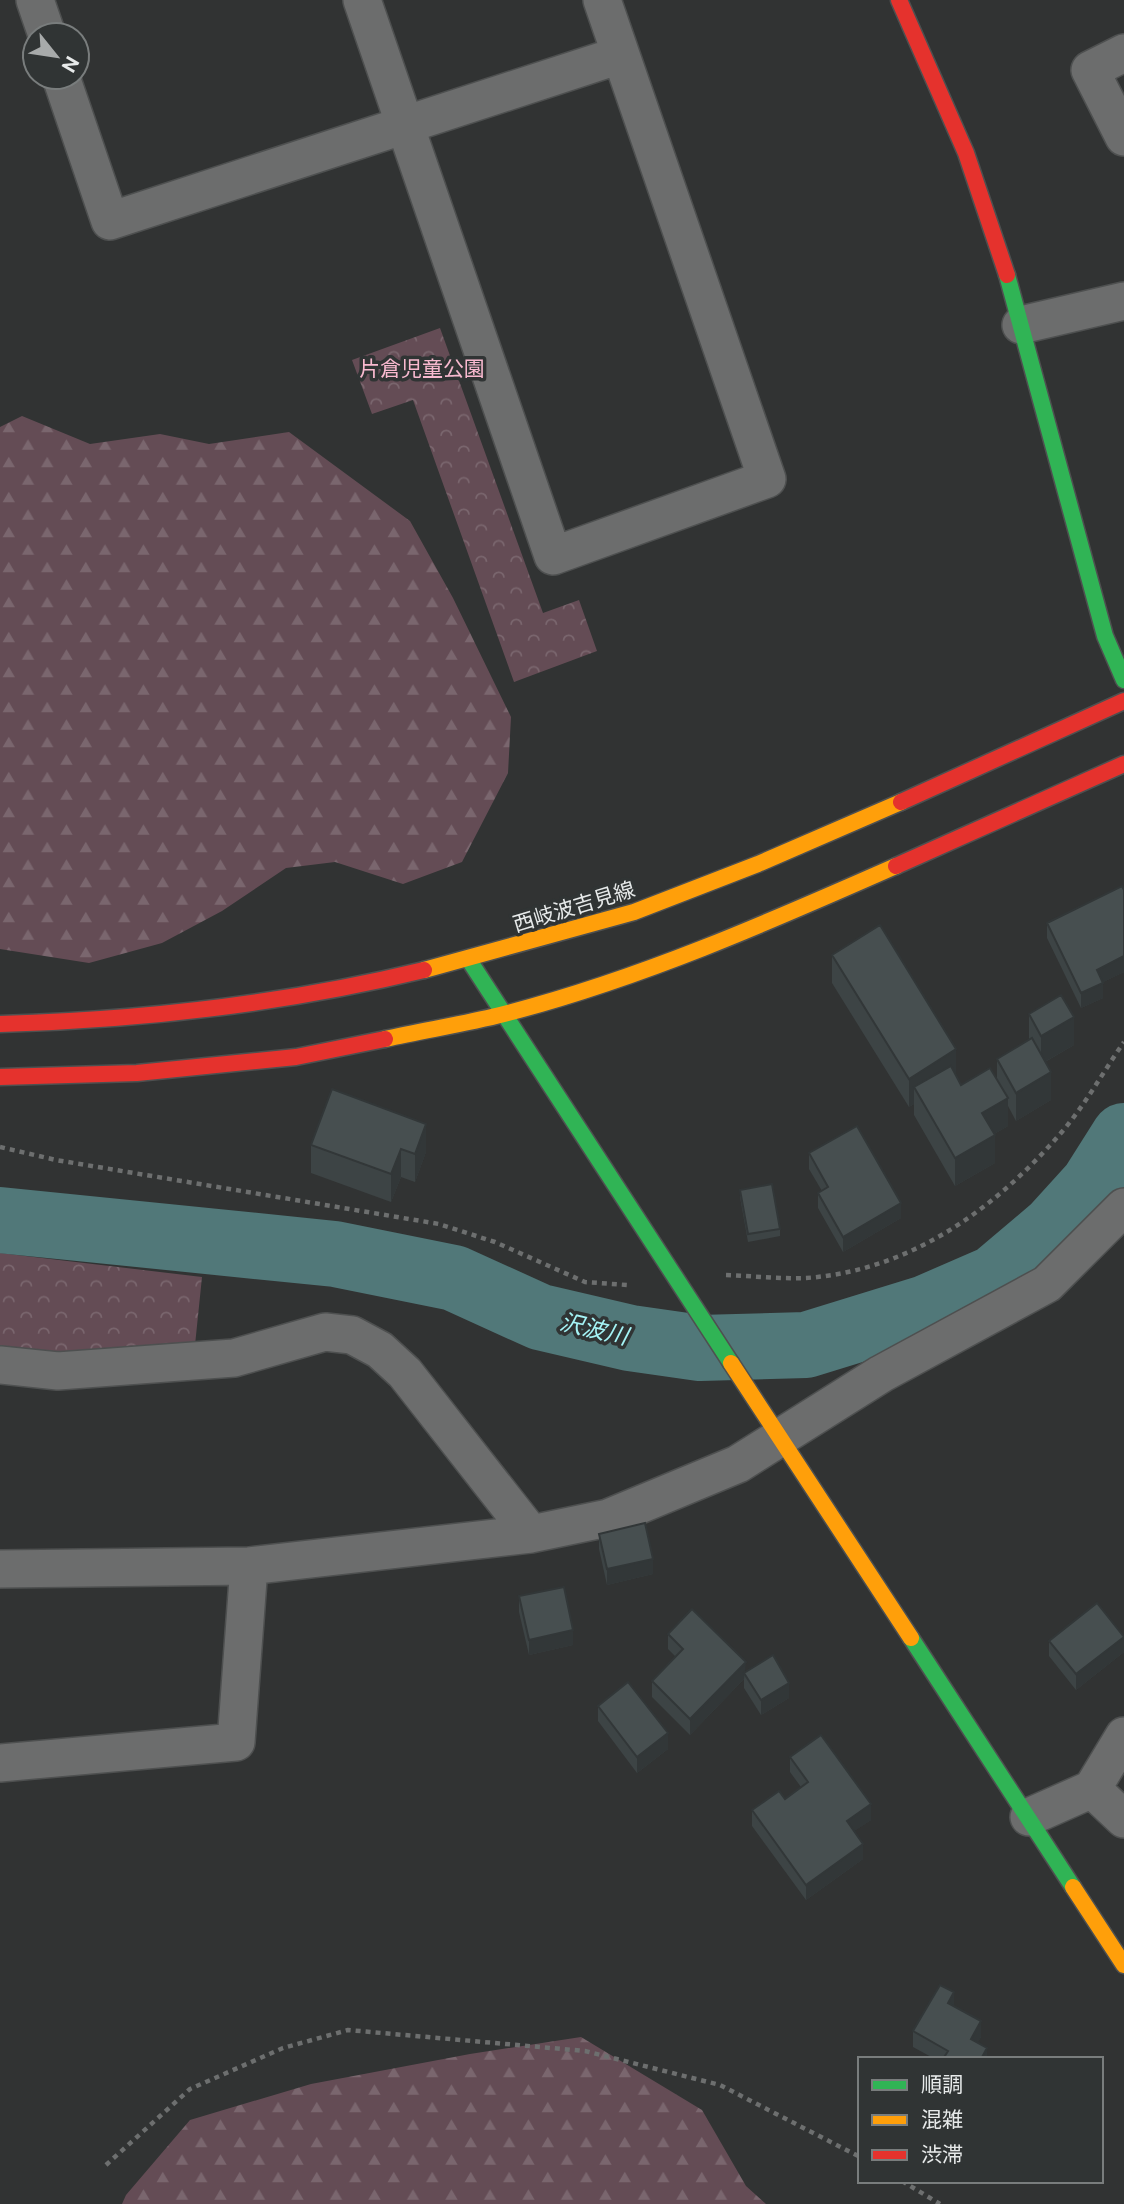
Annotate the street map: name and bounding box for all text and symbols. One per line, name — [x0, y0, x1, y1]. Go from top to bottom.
north arrow — [21, 21, 91, 91]
text: N — [57, 53, 84, 76]
park label: 片倉児童公園 — [359, 356, 485, 381]
street label: 西岐波吉見線 — [510, 876, 638, 937]
water label: 沢波川 — [557, 1308, 634, 1350]
legend — [858, 2057, 1103, 2183]
text: 順調 — [921, 2072, 963, 2097]
text: 混雑 — [921, 2107, 963, 2132]
text: 渋滞 — [921, 2142, 963, 2167]

